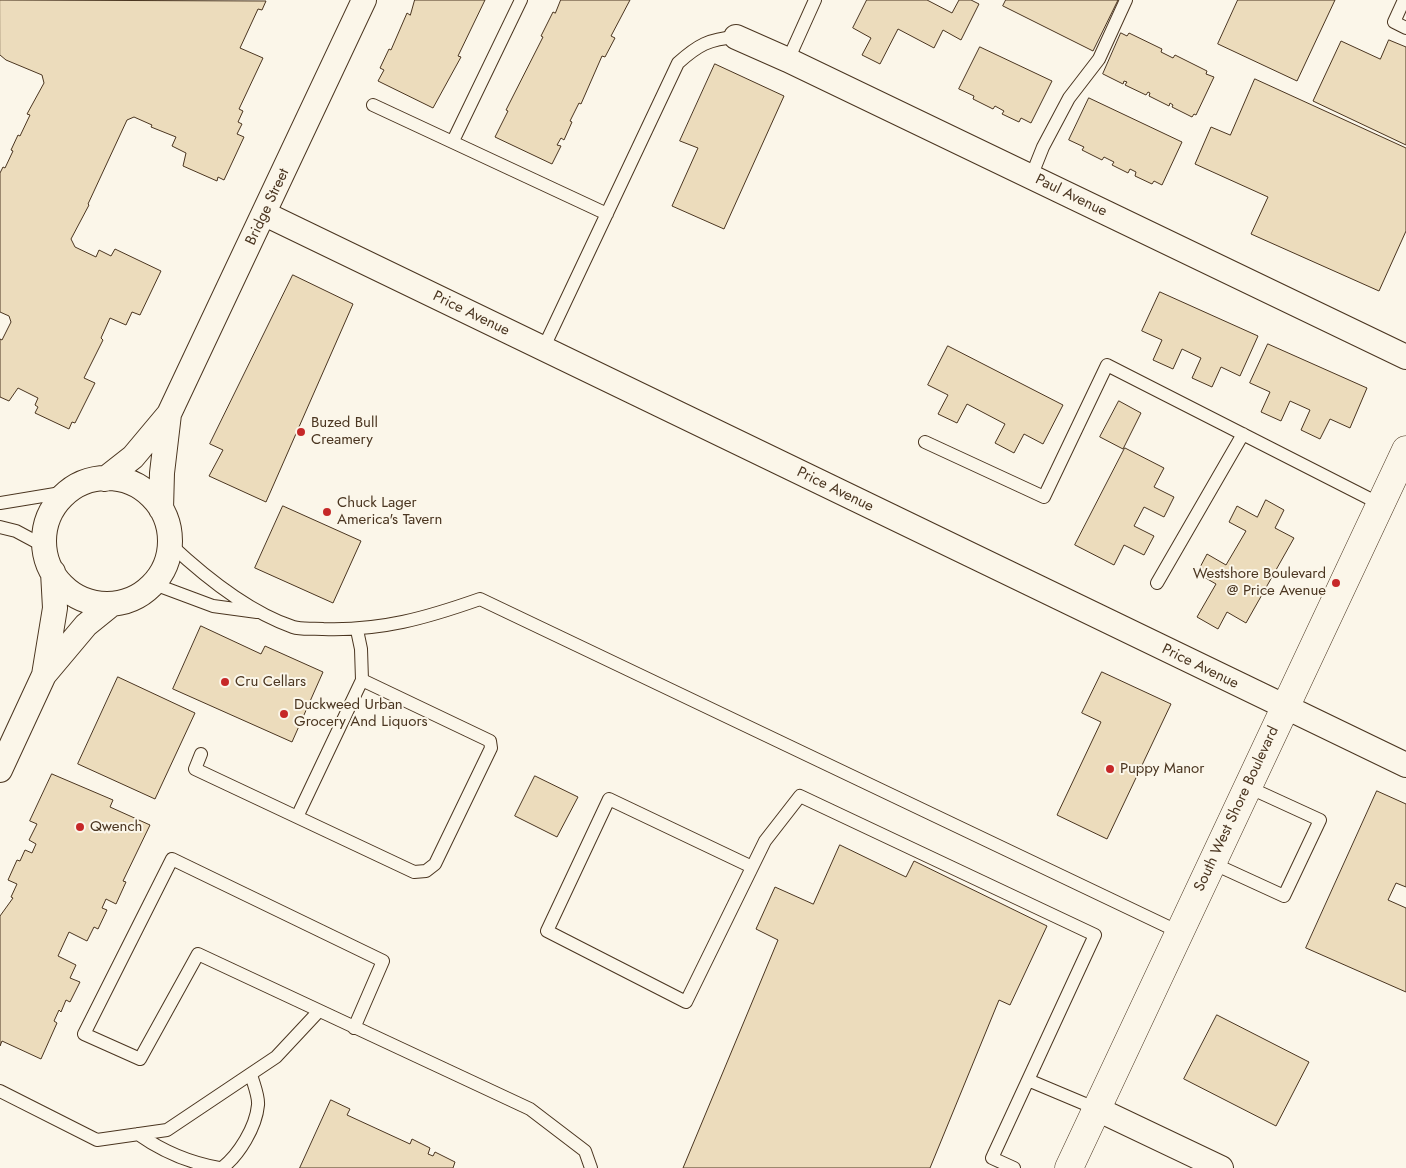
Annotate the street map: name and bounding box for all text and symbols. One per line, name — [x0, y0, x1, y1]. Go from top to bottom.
street label: Bridge Street — [242, 166, 294, 248]
street label: Paul Avenue — [1032, 171, 1110, 221]
street label: Price Avenue — [430, 288, 512, 340]
place label: Buzed Bull Creamery — [311, 414, 378, 449]
marker: Buzed Bull Creamery — [295, 426, 307, 438]
street label: Price Avenue — [794, 464, 876, 516]
place label: Chuck Lager America's Tavern — [337, 494, 442, 529]
marker: Chuck Lager America's Tavern — [321, 506, 333, 518]
place label: Westshore Boulevard @ Price Avenue — [1193, 565, 1326, 600]
marker: Westshore Boulevard @ Price Avenue — [1330, 577, 1342, 589]
street label: Price Avenue — [1159, 641, 1241, 693]
place label: Cru Cellars — [235, 673, 306, 691]
marker: Cru Cellars — [219, 676, 231, 688]
place label: Duckweed Urban Grocery And Liquors — [294, 696, 428, 731]
marker: Duckweed Urban Grocery And Liquors — [278, 708, 290, 720]
street label: South West Shore Boulevard — [1191, 724, 1283, 894]
place label: Puppy Manor — [1120, 760, 1204, 778]
marker: Puppy Manor — [1104, 763, 1116, 775]
place label: Qwench — [90, 818, 142, 836]
marker: Qwench — [74, 821, 86, 833]

